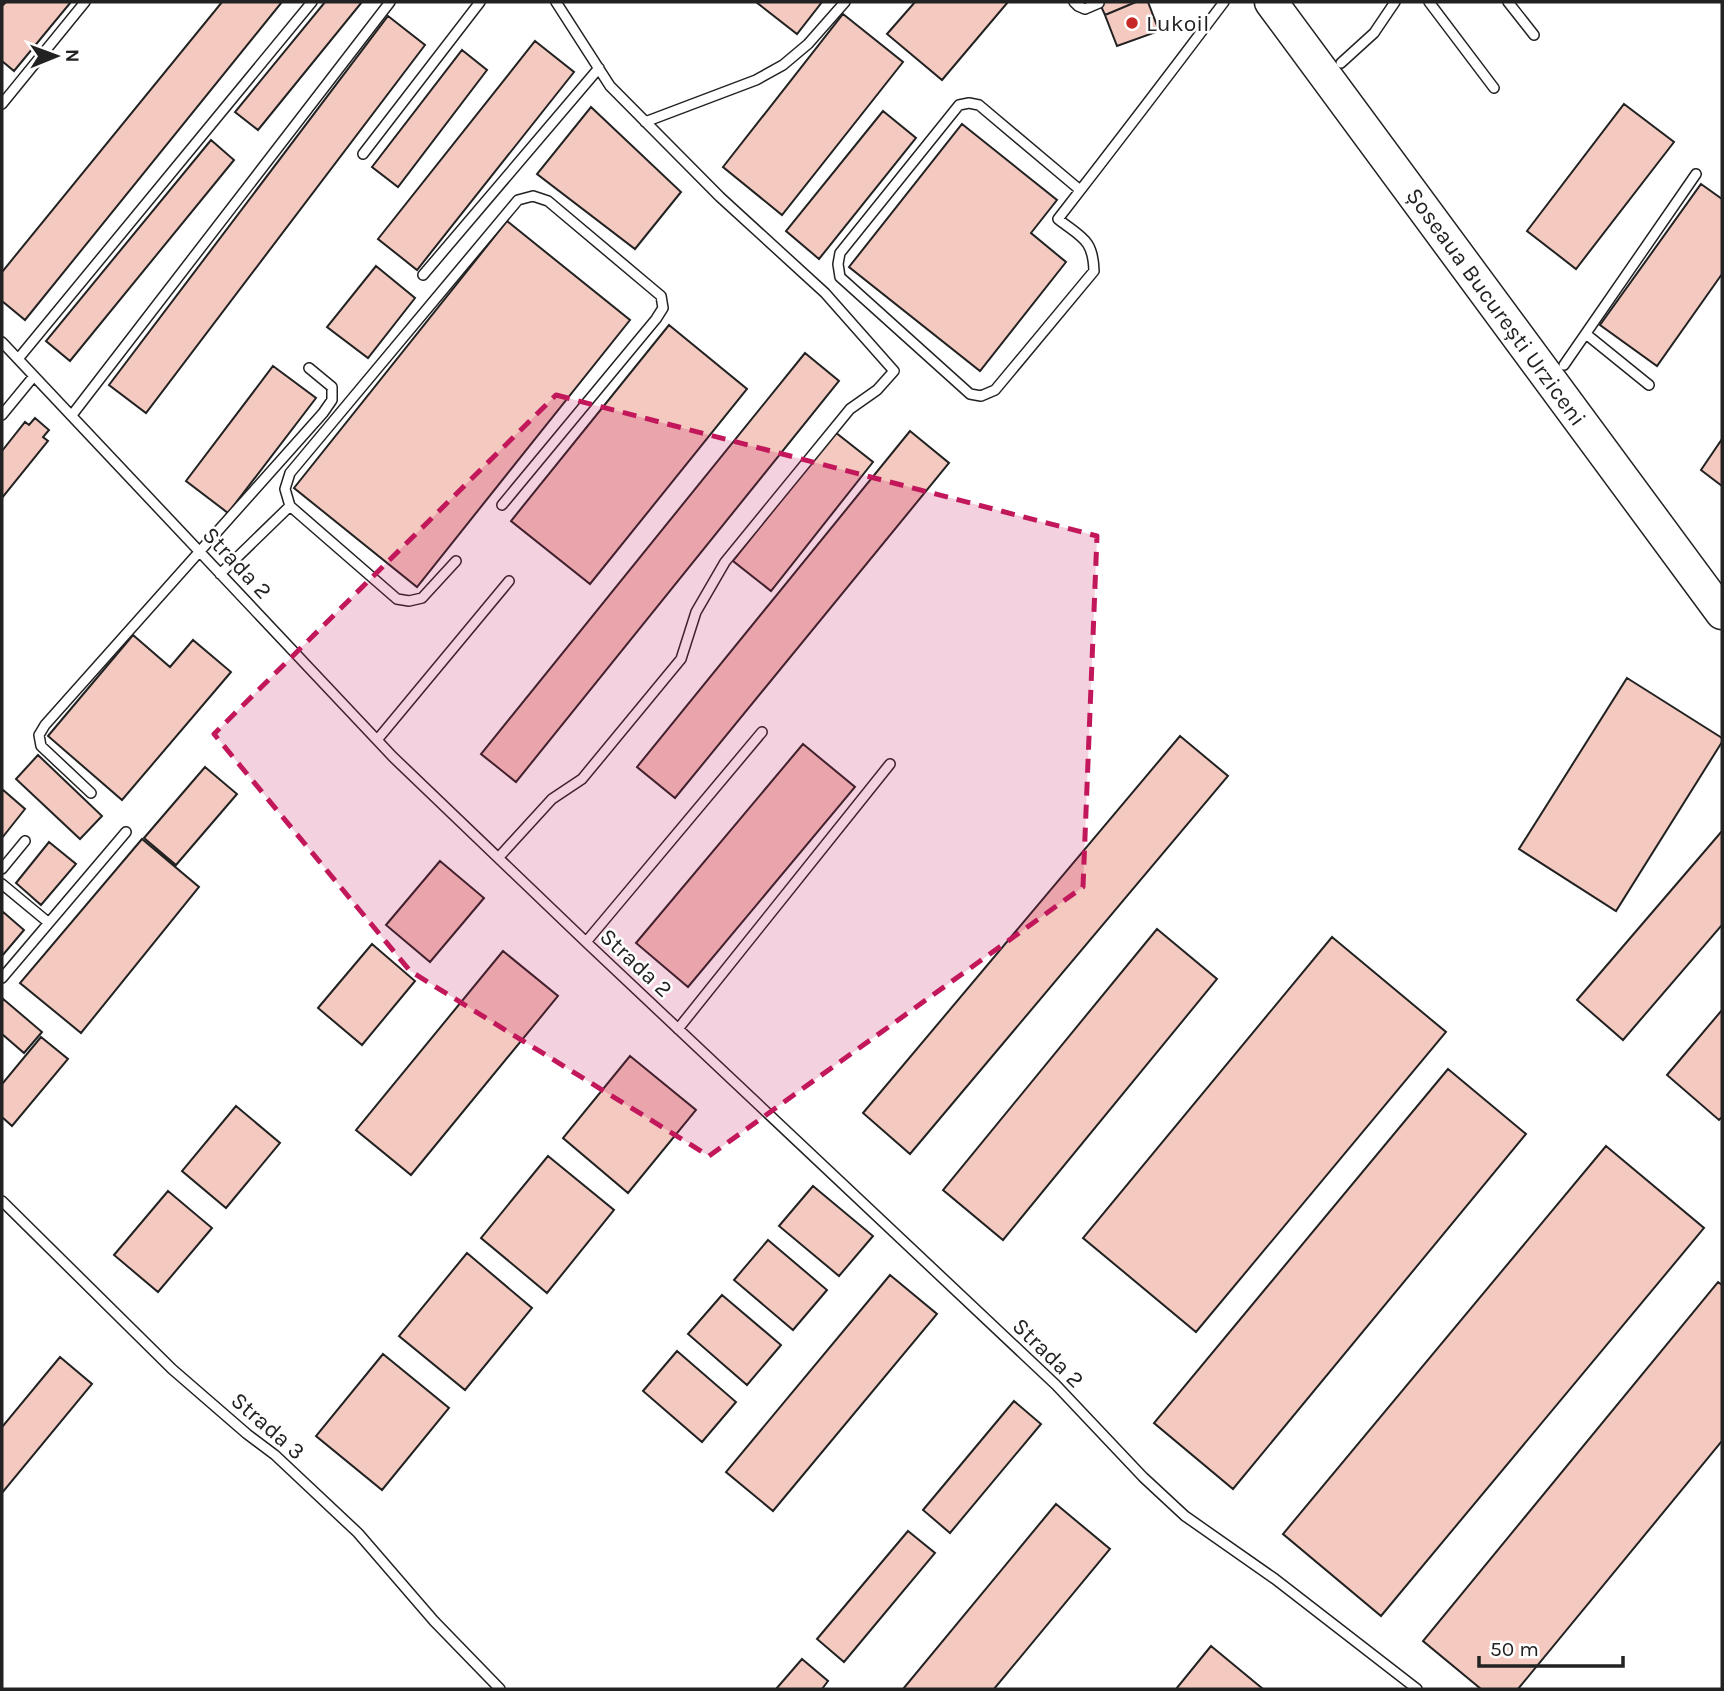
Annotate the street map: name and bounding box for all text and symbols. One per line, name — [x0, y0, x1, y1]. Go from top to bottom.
place label: Lukoil — [1146, 10, 1210, 37]
marker: Lukoil — [1124, 15, 1140, 31]
north arrow — [21, 21, 91, 91]
text: N — [61, 49, 83, 63]
street label: Șoseaua București Urziceni — [1400, 183, 1592, 431]
street label: Strada 2 — [197, 521, 277, 605]
street label: Strada 2 — [594, 923, 678, 1003]
street label: Strada 2 — [1007, 1313, 1089, 1393]
street label: Strada 3 — [226, 1387, 310, 1465]
scale bar — [1479, 1624, 1622, 1668]
text: 50 m — [1490, 1637, 1539, 1661]

